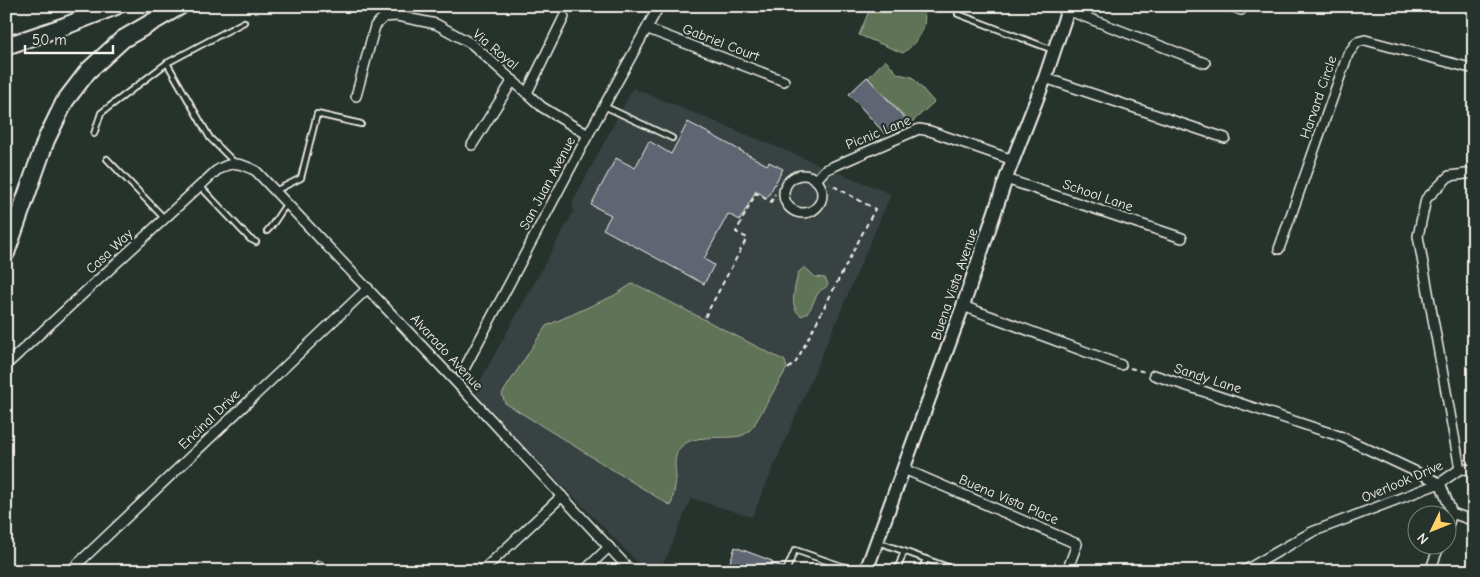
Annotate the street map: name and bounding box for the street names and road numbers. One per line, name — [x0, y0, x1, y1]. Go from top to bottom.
street label: Gabriel Court — [680, 20, 763, 65]
street label: Via Royal — [469, 25, 522, 73]
street label: Harvard Circle — [1296, 53, 1341, 141]
street label: Picnic Lane — [843, 112, 913, 153]
street label: San Juan Avenue — [516, 134, 579, 233]
street label: School Lane — [1060, 176, 1135, 215]
street label: Casa Way — [82, 225, 137, 277]
street label: Buena Vista Avenue — [927, 226, 982, 342]
street label: Alvarado Avenue — [407, 310, 486, 394]
street label: Sandy Lane — [1172, 360, 1244, 397]
street label: Encinal Drive — [175, 386, 244, 453]
street label: Overlook Drive — [1359, 457, 1445, 506]
street label: Buena Vista Place — [957, 471, 1061, 528]

